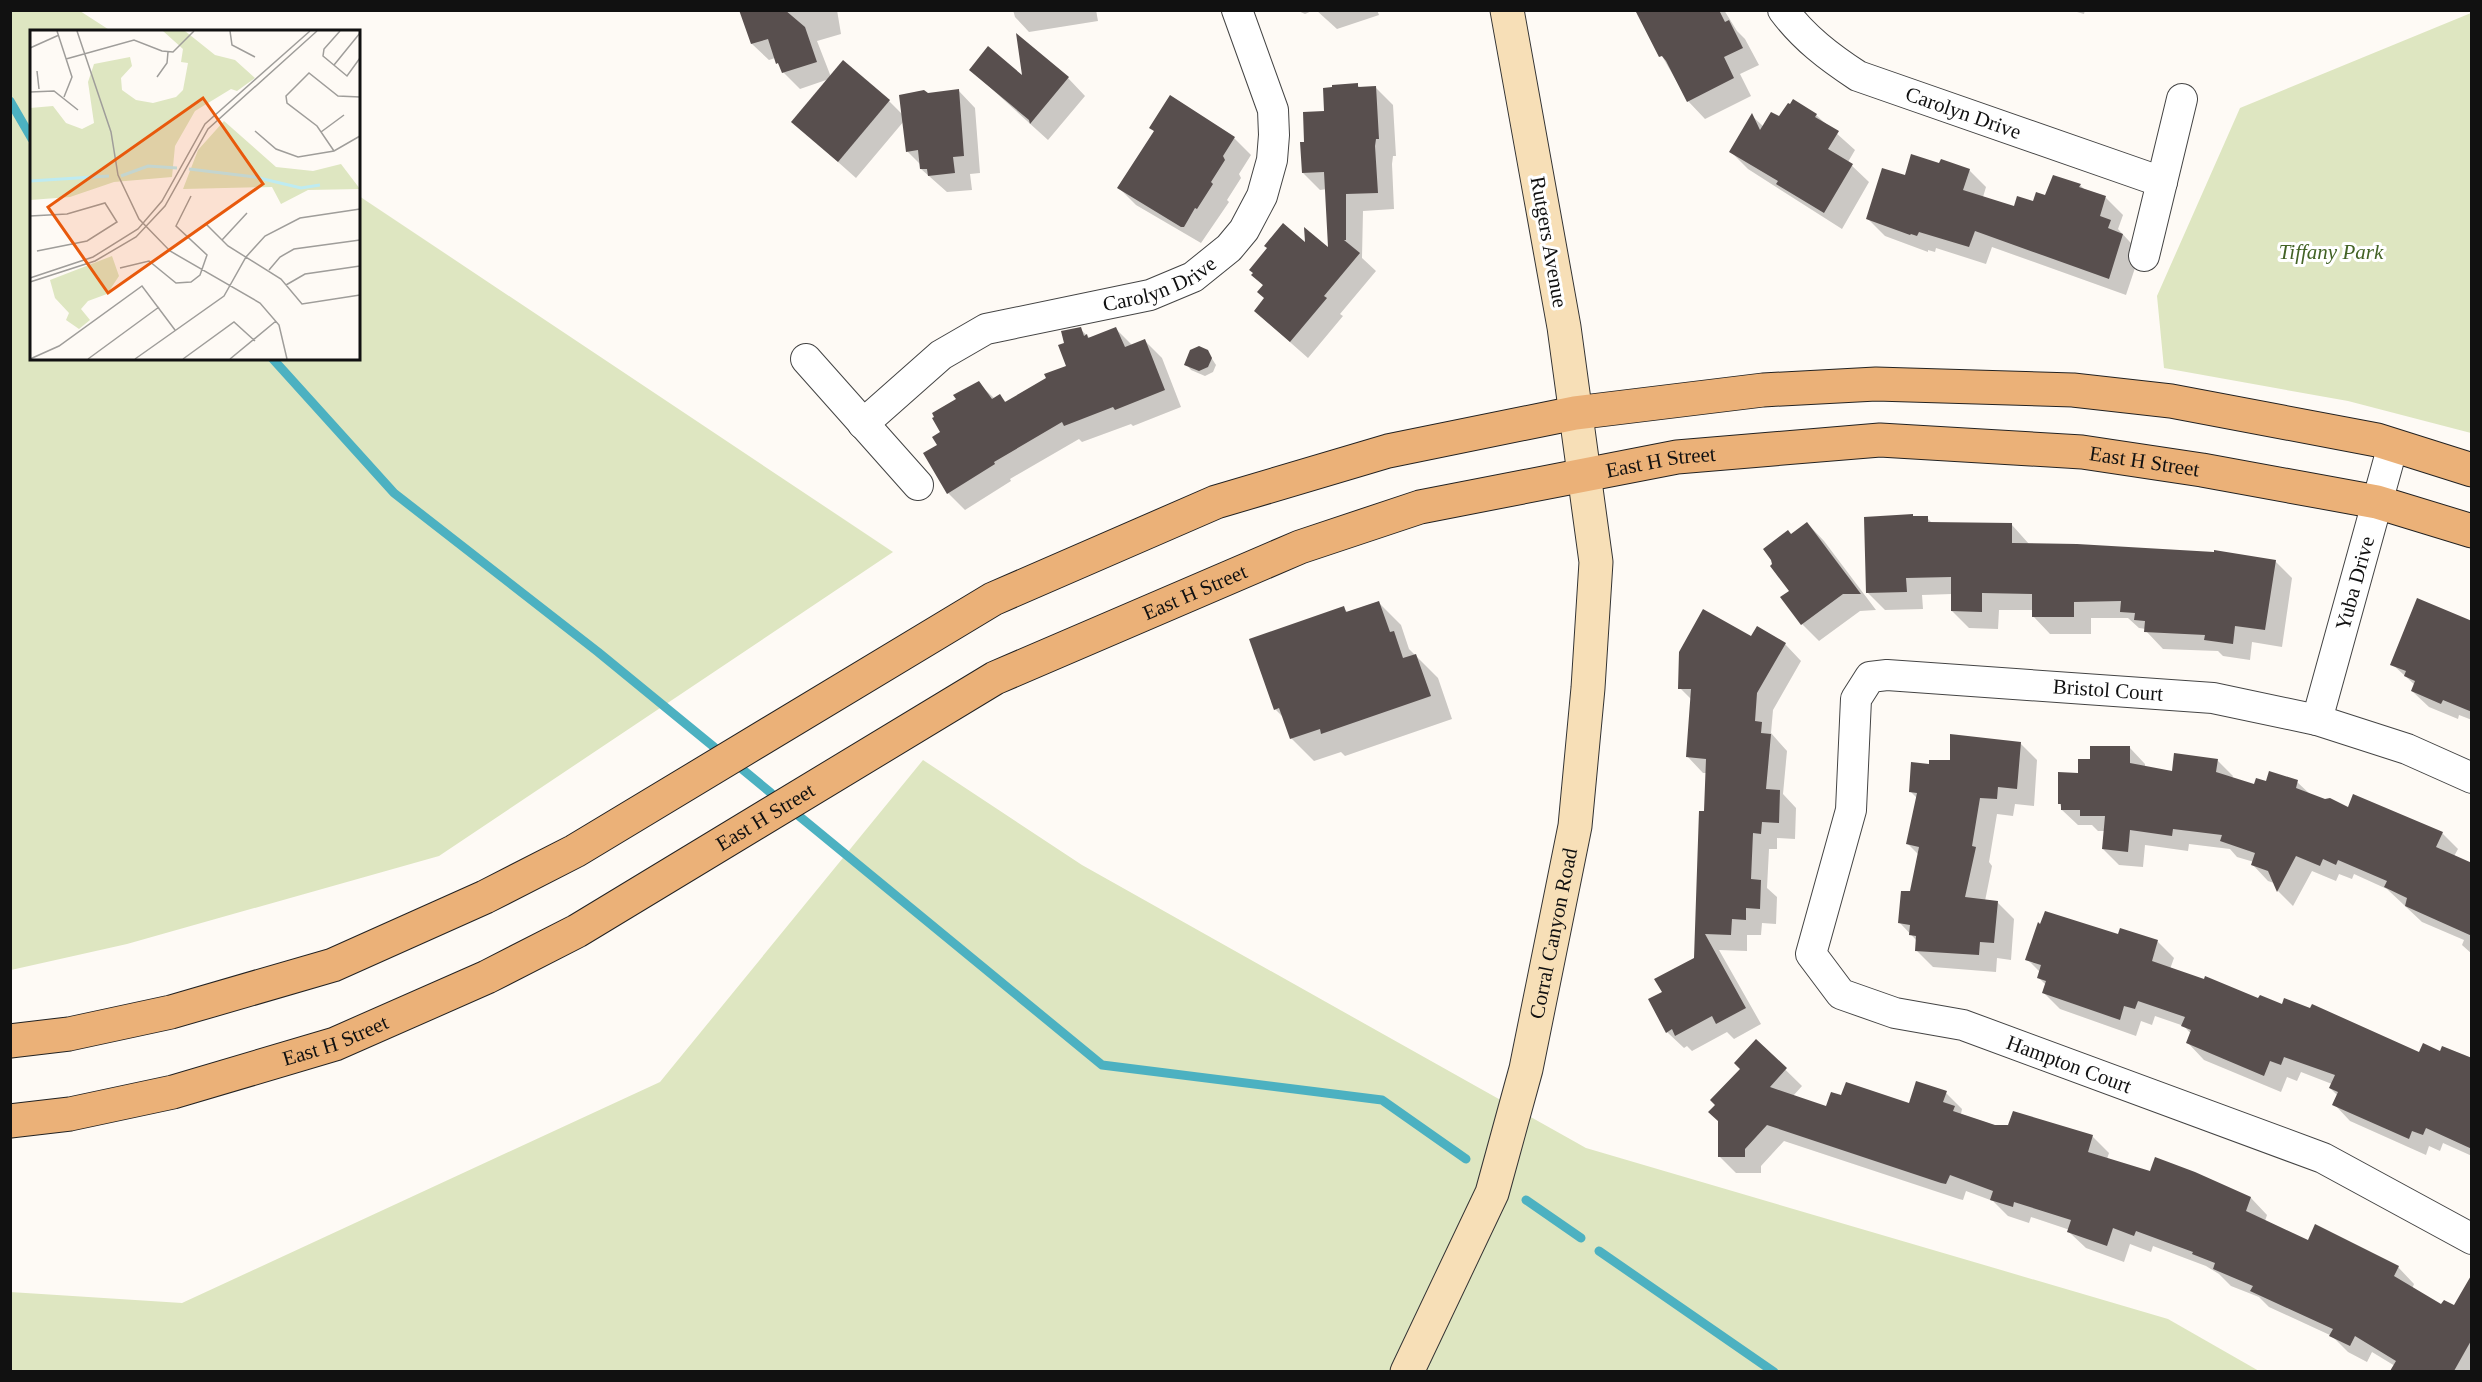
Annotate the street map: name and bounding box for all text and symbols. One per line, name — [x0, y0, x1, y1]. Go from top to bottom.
inset map — [30, 30, 360, 360]
street label: Carolyn Drive — [1902, 82, 2024, 144]
street label: Rutgers Avenue — [1526, 174, 1572, 310]
park label: Tiffany Park — [2279, 240, 2384, 264]
street label: Carolyn Drive — [1101, 251, 1221, 316]
street label: East H Street — [2088, 441, 2201, 481]
street label: East H Street — [1604, 442, 1717, 483]
street label: Yuba Drive — [2330, 534, 2379, 633]
street label: East H Street — [1139, 559, 1251, 625]
street label: Bristol Court — [2052, 674, 2164, 706]
street label: East H Street — [712, 778, 819, 856]
street label: Corral Canyon Road — [1524, 845, 1582, 1021]
street label: East H Street — [280, 1010, 392, 1071]
street label: Hampton Court — [2003, 1030, 2135, 1098]

